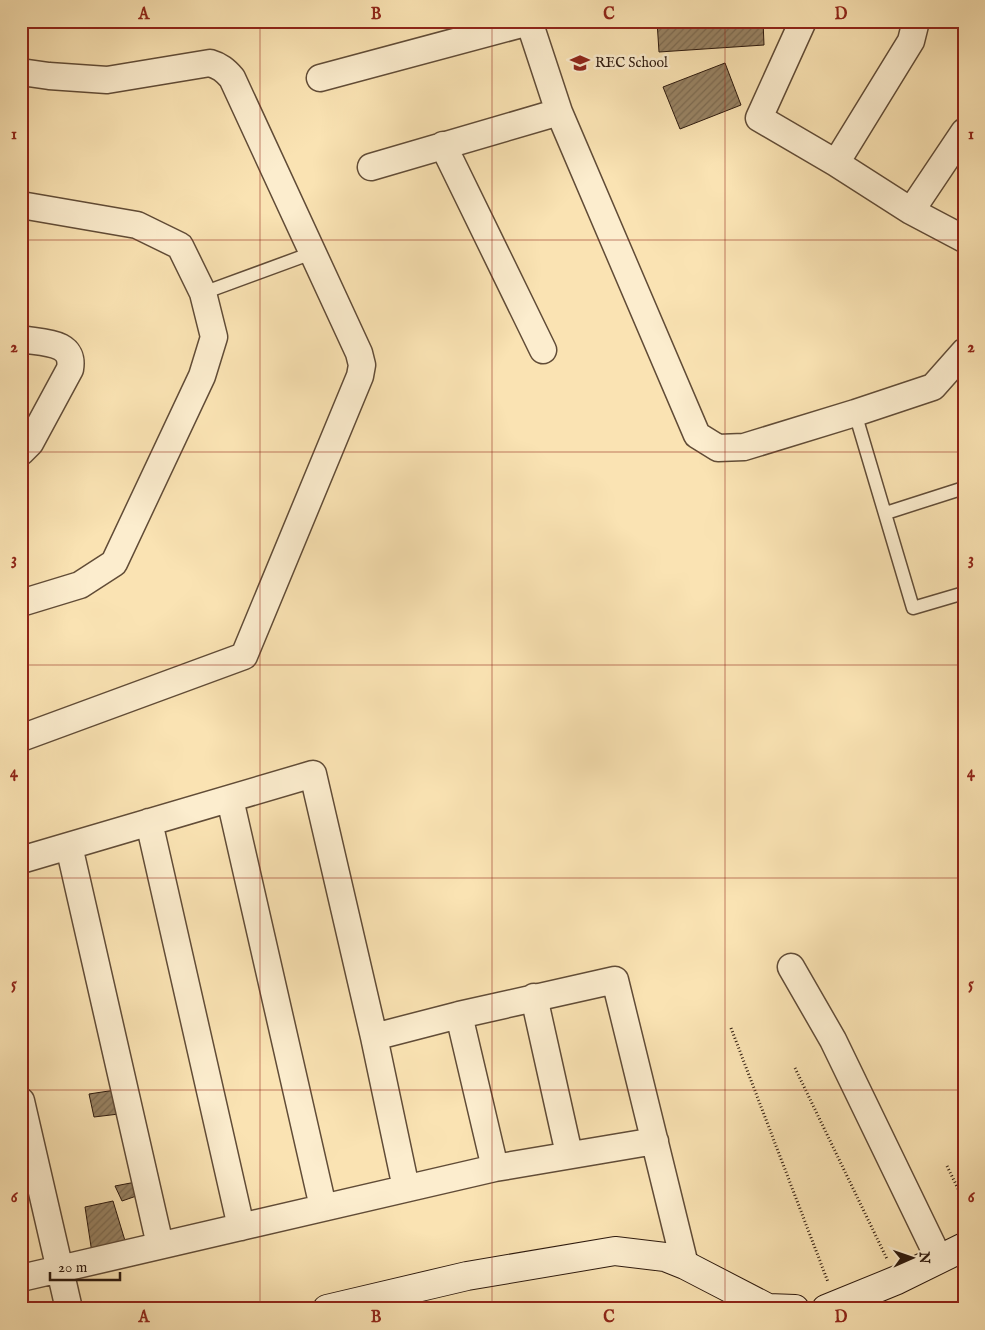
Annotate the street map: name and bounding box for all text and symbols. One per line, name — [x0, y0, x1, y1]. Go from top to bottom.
text: A — [138, 5, 151, 25]
text: B — [371, 5, 382, 25]
text: C — [603, 5, 615, 25]
text: D — [835, 5, 848, 25]
school or university icon: REC School — [569, 52, 591, 74]
place label: REC School — [595, 54, 668, 72]
text: 1 — [11, 125, 17, 145]
text: 1 — [968, 125, 974, 145]
text: 2 — [10, 338, 18, 358]
text: 2 — [967, 338, 975, 358]
text: 3 — [11, 550, 17, 570]
text: 3 — [968, 550, 974, 570]
text: 4 — [10, 763, 19, 783]
text: 4 — [967, 763, 976, 783]
text: 5 — [11, 975, 17, 995]
text: 5 — [968, 975, 974, 995]
text: 6 — [11, 1188, 19, 1208]
text: 6 — [968, 1188, 976, 1208]
north arrow — [888, 1232, 938, 1282]
scale bar — [50, 1250, 120, 1282]
text: N — [915, 1250, 933, 1264]
text: 20 m — [58, 1258, 88, 1277]
text: A — [138, 1308, 151, 1328]
text: B — [371, 1308, 382, 1328]
text: C — [603, 1308, 615, 1328]
text: D — [835, 1308, 848, 1328]

